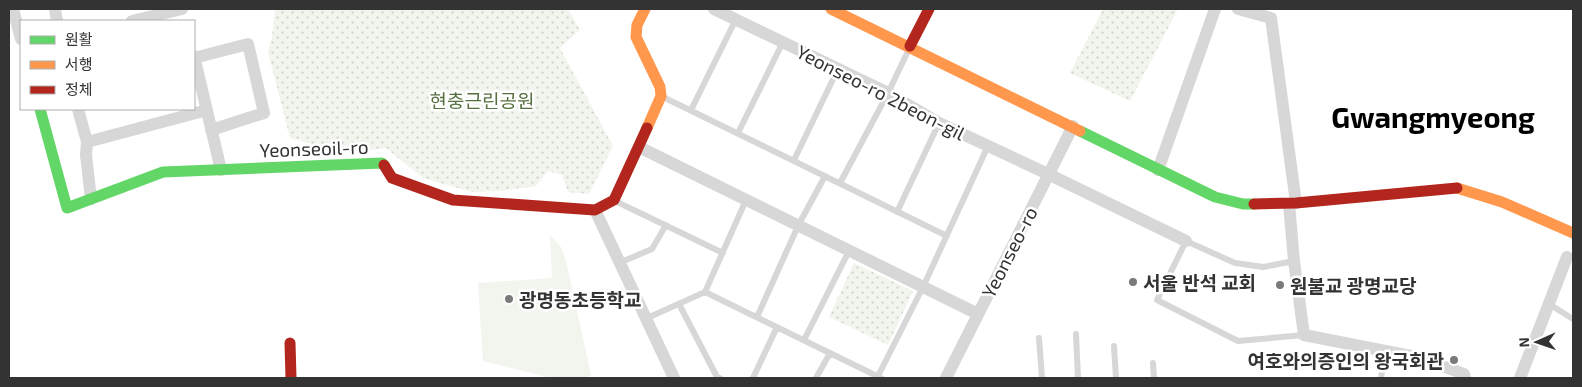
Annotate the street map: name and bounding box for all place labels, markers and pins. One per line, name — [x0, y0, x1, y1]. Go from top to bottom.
place label: 서울 반석 교회 — [1143, 271, 1256, 294]
place label: 원불교 광명교당 — [1290, 274, 1417, 297]
marker: 서울 반석 교회 — [1127, 276, 1139, 288]
marker: 원불교 광명교당 — [1274, 279, 1286, 291]
place label: 광명동초등학교 — [519, 288, 641, 311]
marker: 광명동초등학교 — [503, 293, 515, 305]
place label: 여호와의증인의 왕국회관 — [1248, 349, 1445, 372]
marker: 여호와의증인의 왕국회관 — [1448, 354, 1460, 366]

